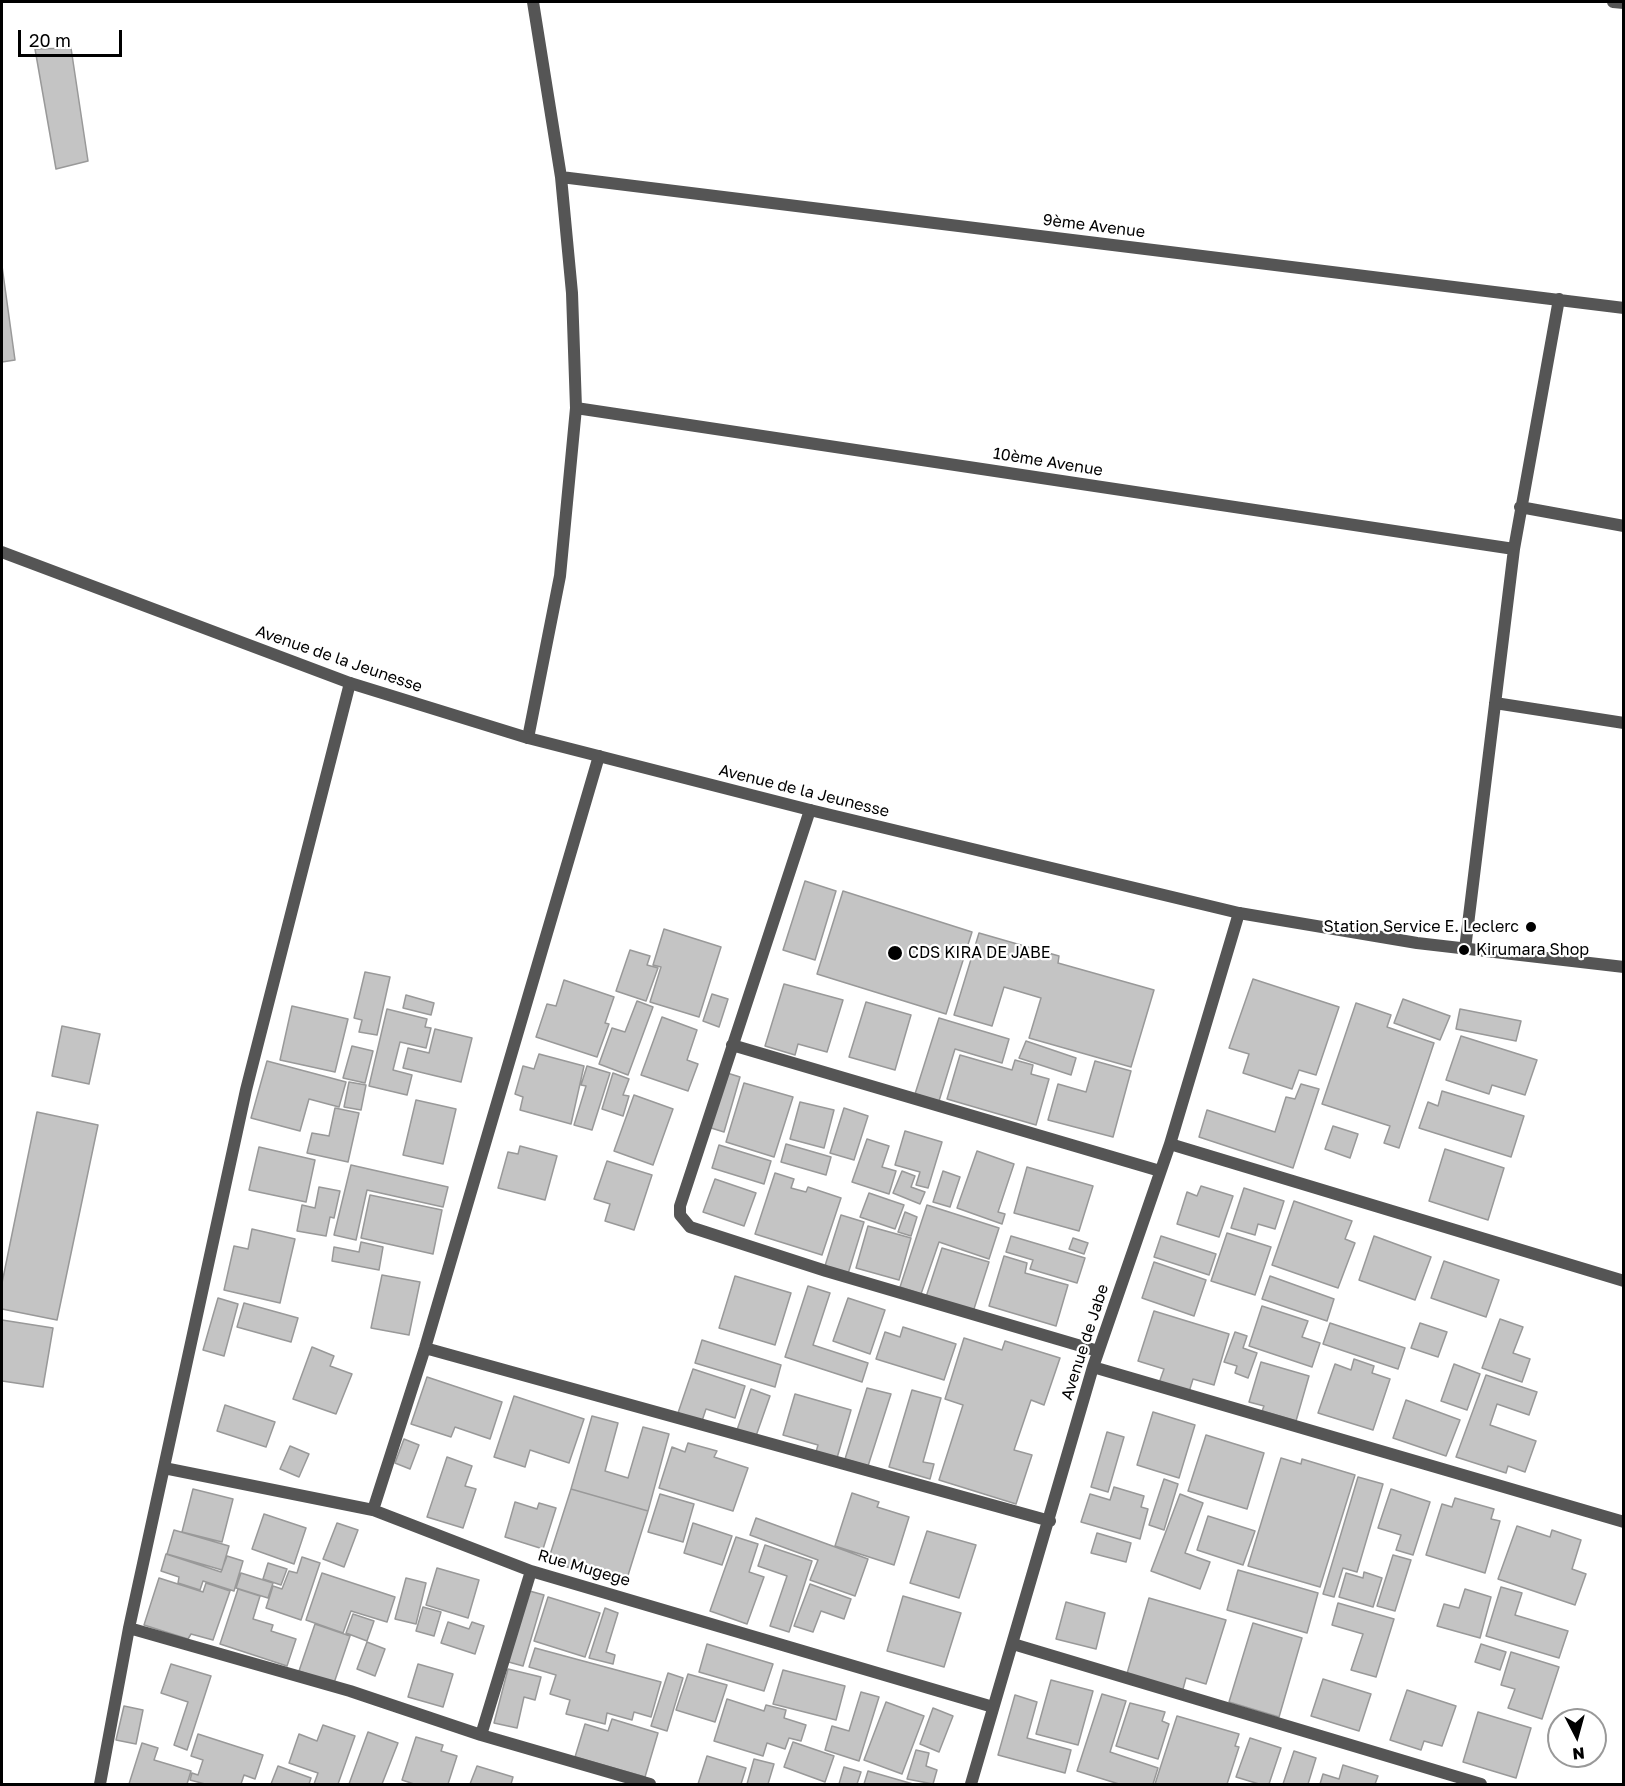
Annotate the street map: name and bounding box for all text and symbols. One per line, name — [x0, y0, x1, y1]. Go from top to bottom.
scale bar — [21, 18, 124, 56]
text: 20 m — [29, 29, 71, 51]
street label: 9ème Avenue — [1042, 210, 1146, 242]
street label: 10ème Avenue — [992, 444, 1104, 480]
street label: Avenue de la Jeunesse — [253, 621, 425, 697]
street label: Avenue de la Jeunesse — [717, 761, 891, 821]
place label: Station Service E. Leclerc — [1324, 917, 1519, 937]
marker: Station Service E. Leclerc — [1524, 920, 1538, 934]
place label: Kirumara Shop — [1476, 940, 1589, 960]
place label: CDS KIRA DE JABE — [908, 943, 1051, 963]
marker: Kirumara Shop — [1457, 943, 1471, 957]
marker: CDS KIRA DE JABE — [886, 944, 904, 962]
street label: Avenue de Jabe — [1057, 1282, 1113, 1402]
street label: Rue Mugege — [536, 1546, 632, 1590]
north arrow — [1547, 1708, 1607, 1768]
text: N — [1572, 1743, 1586, 1764]

